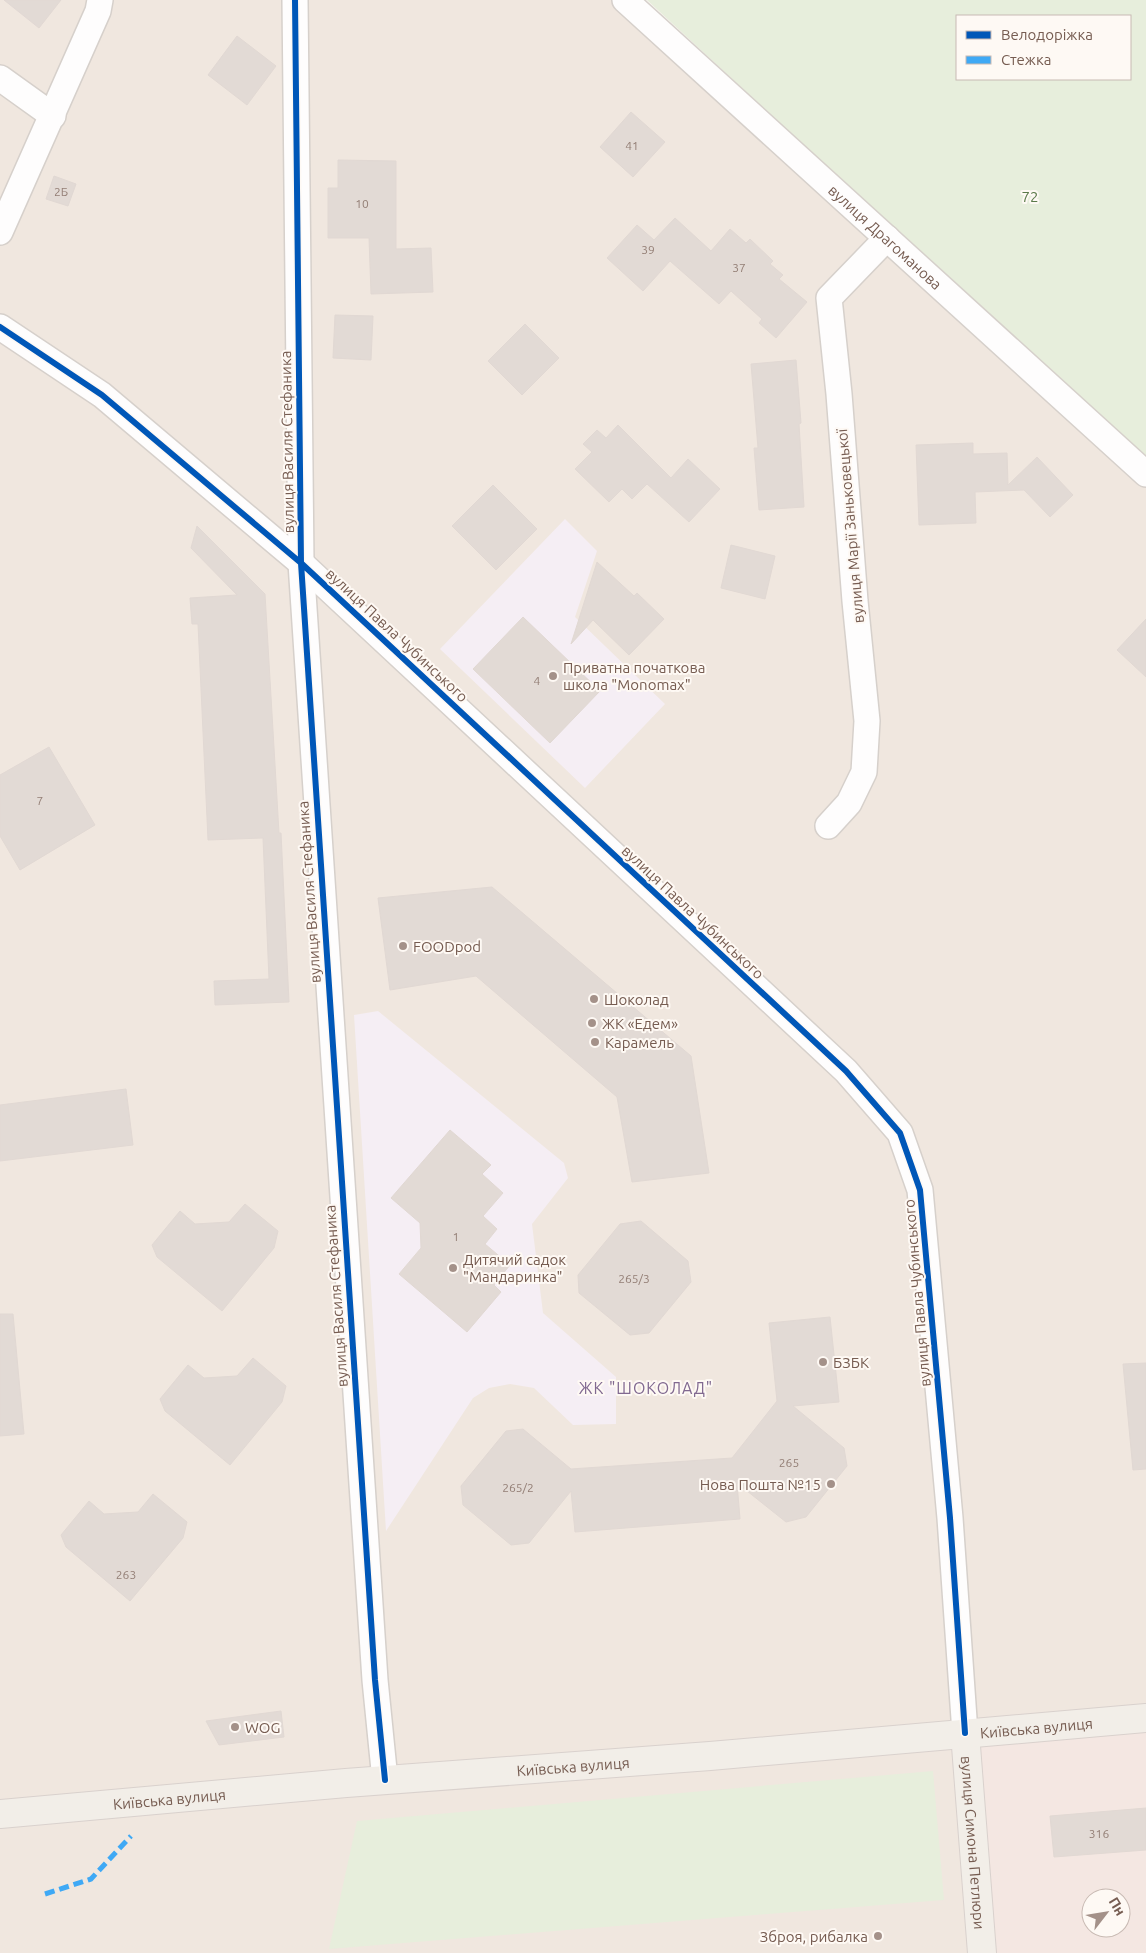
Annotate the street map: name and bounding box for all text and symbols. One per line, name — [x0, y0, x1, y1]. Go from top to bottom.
legend — [956, 15, 1131, 80]
text: Велодоріжка — [1001, 26, 1093, 43]
text: Стежка — [1001, 51, 1051, 68]
house number: 41 — [625, 139, 639, 152]
street label: вулиця Драгоманова — [825, 181, 946, 293]
house number: 2Б — [54, 185, 68, 198]
park label: 72 — [1022, 188, 1038, 205]
house number: 10 — [355, 197, 369, 210]
house number: 39 — [641, 243, 655, 256]
house number: 37 — [732, 261, 746, 274]
street label: вулиця Василя Стефаника — [277, 351, 297, 533]
street label: вулиця Марії Заньковецької — [833, 428, 867, 624]
street label: вулиця Павла Чубинського — [322, 565, 472, 705]
place label: Приватна початкова школа "Monomax" — [563, 659, 705, 693]
marker: Приватна початкова школа "Monomax" — [547, 670, 559, 682]
house number: 4 — [534, 674, 541, 687]
house number: 7 — [37, 794, 43, 807]
street label: вулиця Василя Стефаника — [294, 800, 324, 984]
street label: вулиця Павла Чубинського — [618, 842, 768, 982]
place label: FOODpod — [413, 938, 481, 955]
marker: FOODpod — [397, 940, 409, 952]
place label: Шоколад — [604, 991, 669, 1008]
marker: Шоколад — [588, 993, 600, 1005]
place label: ЖК «Едем» — [602, 1015, 678, 1032]
marker: ЖК «Едем» — [586, 1017, 598, 1029]
place label: Карамель — [605, 1034, 674, 1051]
marker: Карамель — [589, 1036, 601, 1048]
street label: вулиця Павла Чубинського — [900, 1199, 934, 1387]
street label: вулиця Василя Стефаника — [321, 1204, 351, 1388]
house number: 1 — [453, 1230, 459, 1243]
place label: Дитячий садок "Мандаринка" — [463, 1251, 566, 1285]
marker: Дитячий садок "Мандаринка" — [447, 1262, 459, 1274]
house number: 265/3 — [618, 1272, 650, 1285]
place label: БЗБК — [833, 1354, 869, 1371]
marker: БЗБК — [817, 1356, 829, 1368]
district label: ЖК "ШОКОЛАД" — [579, 1379, 713, 1397]
house number: 265 — [779, 1456, 799, 1469]
place label: Нова Пошта №15 — [700, 1476, 821, 1493]
marker: Нова Пошта №15 — [825, 1478, 837, 1490]
house number: 265/2 — [502, 1481, 534, 1494]
house number: 263 — [116, 1568, 136, 1581]
street label: Київська вулиця — [979, 1714, 1094, 1741]
place label: WOG — [245, 1719, 280, 1736]
marker: WOG — [229, 1721, 241, 1733]
street label: Київська вулиця — [516, 1753, 630, 1779]
street label: вулиця Симона Петлюри — [958, 1755, 989, 1930]
street label: Київська вулиця — [112, 1785, 227, 1812]
house number: 316 — [1089, 1827, 1109, 1840]
north arrow — [1081, 1888, 1131, 1938]
text: Пн — [1106, 1894, 1129, 1918]
place label: Зброя, рибалка — [760, 1928, 868, 1945]
marker: Зброя, рибалка — [872, 1930, 884, 1942]

